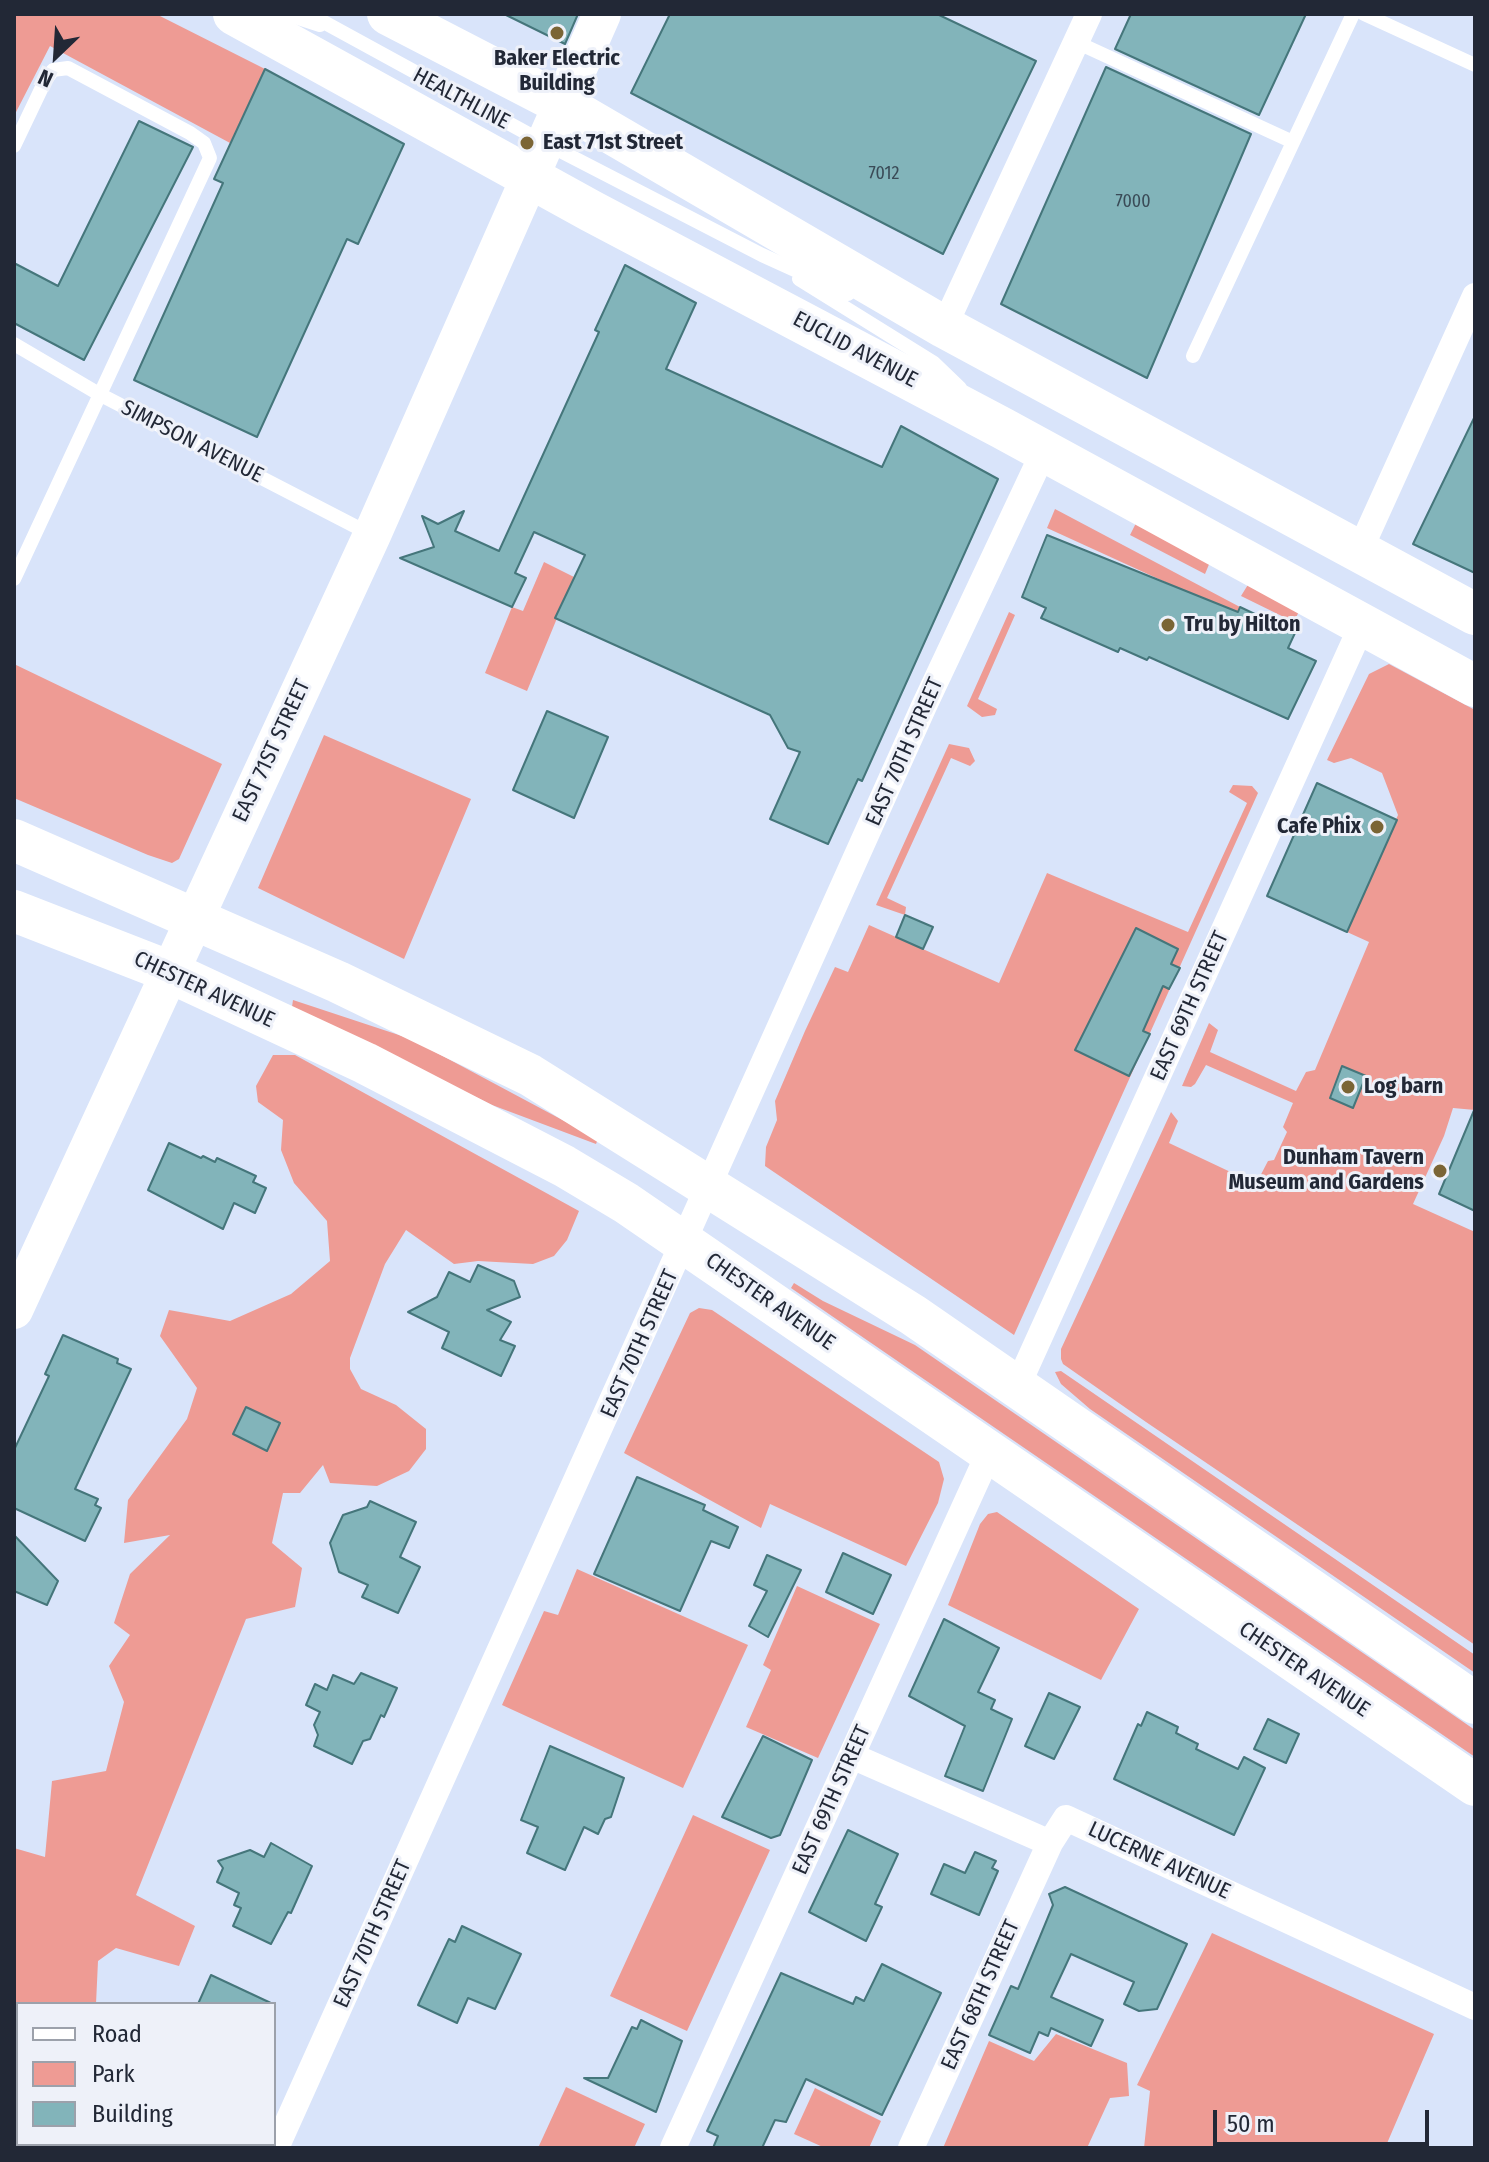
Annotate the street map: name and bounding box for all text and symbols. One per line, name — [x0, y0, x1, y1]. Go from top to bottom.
north arrow — [16, 16, 96, 96]
marker: Baker Electric Building — [548, 24, 566, 42]
place label: Baker Electric Building — [494, 46, 620, 98]
street label: HEALTHLINE — [408, 62, 514, 136]
text: N — [34, 63, 57, 93]
place label: East 71st Street — [543, 130, 683, 156]
marker: East 71st Street — [518, 134, 536, 152]
house number: 7012 — [869, 163, 899, 185]
house number: 7000 — [1115, 191, 1151, 213]
street label: EUCLID AVENUE — [788, 306, 922, 394]
street label: SIMPSON AVENUE — [116, 395, 268, 489]
place label: Tru by Hilton — [1184, 612, 1301, 638]
marker: Tru by Hilton — [1159, 616, 1177, 634]
street label: EAST 70TH STREET — [861, 674, 949, 830]
street label: EAST 71ST STREET — [227, 676, 317, 826]
place label: Cafe Phix — [1277, 814, 1361, 840]
marker: Cafe Phix — [1368, 818, 1386, 836]
street label: EAST 69TH STREET — [1145, 927, 1235, 1085]
street label: CHESTER AVENUE — [130, 946, 278, 1034]
place label: Log barn — [1364, 1074, 1443, 1100]
marker: Log barn — [1339, 1078, 1357, 1096]
place label: Dunham Tavern Museum and Gardens — [1228, 1145, 1424, 1196]
marker: Dunham Tavern Museum and Gardens — [1431, 1162, 1449, 1180]
street label: CHESTER AVENUE — [700, 1248, 840, 1356]
street label: EAST 70TH STREET — [596, 1266, 684, 1422]
street label: CHESTER AVENUE — [1234, 1617, 1374, 1723]
street label: EAST 69TH STREET — [787, 1721, 877, 1879]
street label: LUCERNE AVENUE — [1084, 1817, 1234, 1905]
street label: EAST 70TH STREET — [329, 1856, 417, 2012]
street label: EAST 68TH STREET — [936, 1916, 1026, 2074]
legend — [16, 2002, 276, 2146]
text: Road — [92, 2020, 142, 2048]
text: Park — [92, 2060, 135, 2088]
scale bar — [1217, 2094, 1433, 2144]
text: Building — [92, 2100, 173, 2128]
text: 50 m — [1227, 2110, 1275, 2138]

